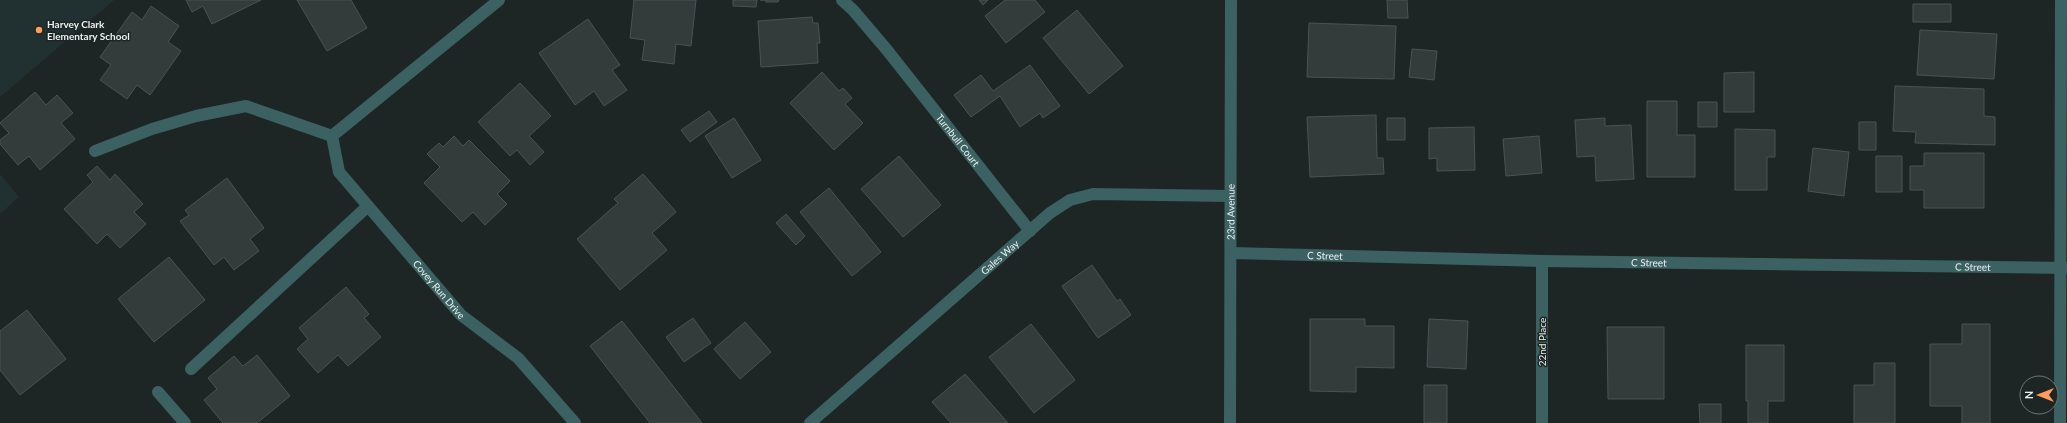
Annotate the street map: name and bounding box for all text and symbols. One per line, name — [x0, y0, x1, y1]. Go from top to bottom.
place label: Harvey Clark Elementary School — [47, 18, 130, 42]
marker: Harvey Clark Elementary School — [34, 25, 44, 35]
street label: Turnbull Court — [934, 111, 983, 169]
street label: 23rd Avenue — [1224, 184, 1237, 240]
street label: Gales Way — [978, 237, 1022, 277]
street label: C Street — [1307, 249, 1343, 262]
street label: C Street — [1631, 256, 1667, 269]
street label: Covey Run Drive — [411, 258, 467, 322]
street label: C Street — [1955, 261, 1991, 273]
street label: 22nd Place — [1536, 318, 1548, 366]
north arrow — [2019, 375, 2059, 415]
text: N — [2022, 391, 2035, 399]

